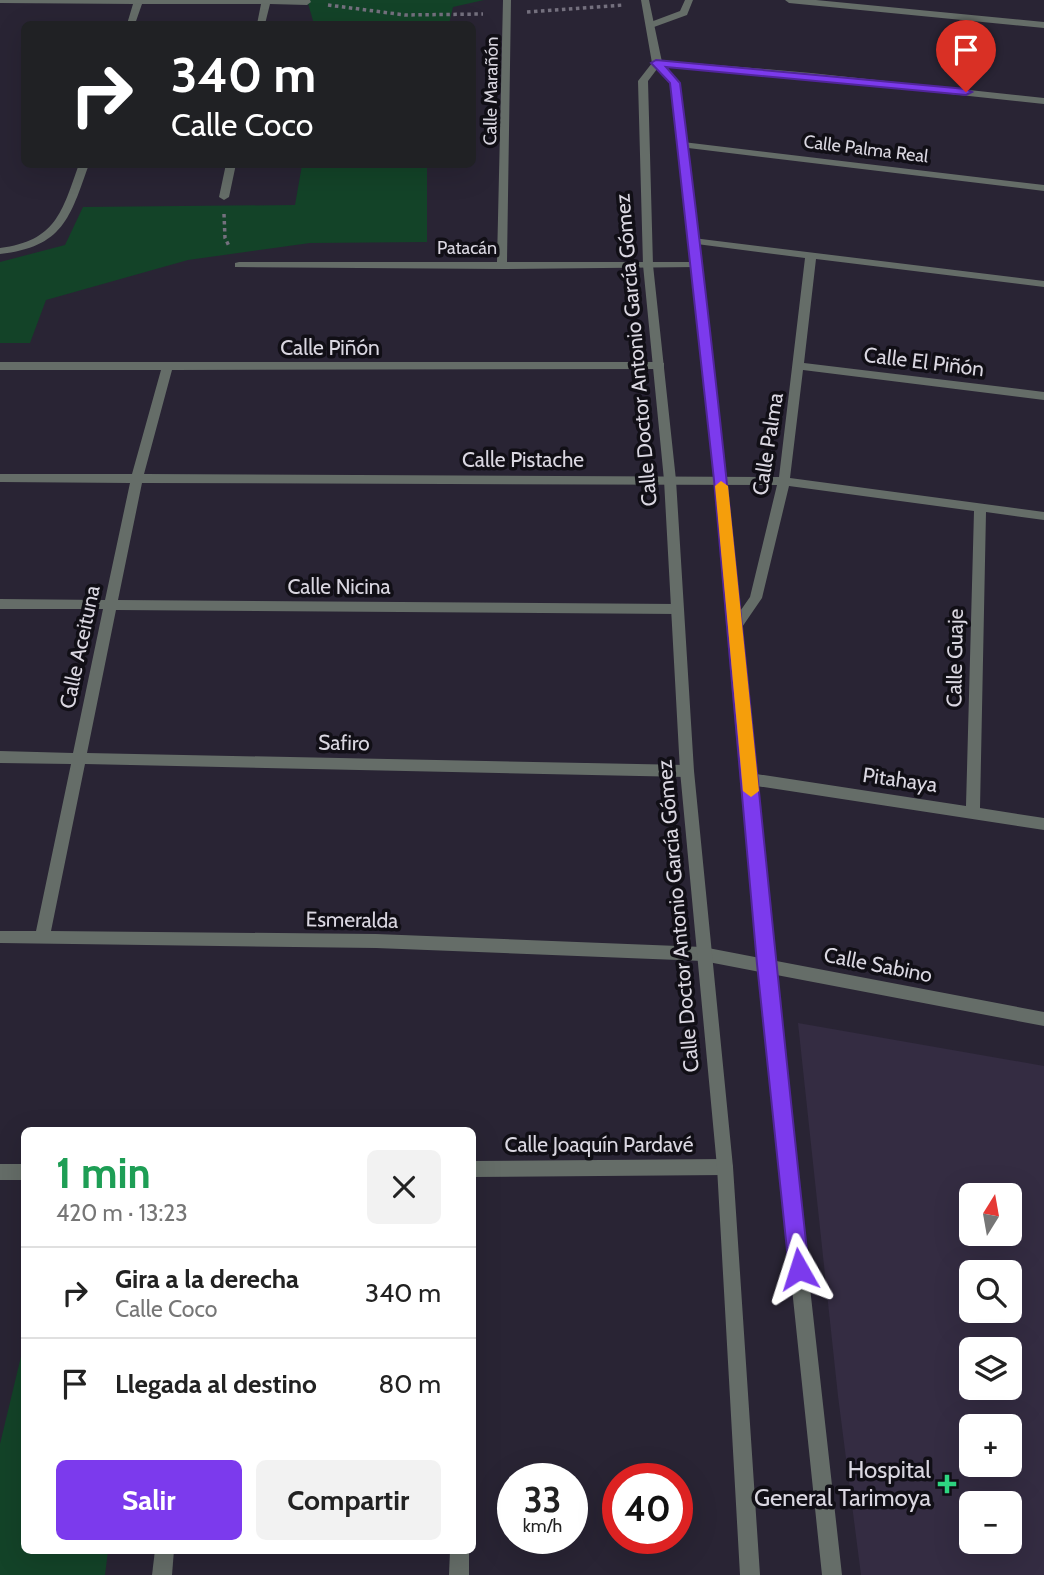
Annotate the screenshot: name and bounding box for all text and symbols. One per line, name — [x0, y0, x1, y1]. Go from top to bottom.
pin — [936, 20, 996, 92]
icon: arrive — [947, 31, 985, 69]
street label: Calle Marañón — [479, 36, 503, 146]
text: 340 m — [171, 45, 316, 104]
icon: right — [56, 49, 147, 140]
text: Calle Coco — [171, 105, 313, 144]
street label: Calle Palma Real — [802, 130, 930, 168]
street label: Calle Doctor Antonio García Gómez — [609, 192, 662, 507]
street label: Patacán — [437, 237, 497, 259]
street label: Calle Piñón — [280, 335, 380, 360]
street label: Calle El Piñón — [862, 342, 986, 381]
street label: Calle Palma — [747, 391, 788, 497]
street label: Calle Pistache — [462, 447, 584, 472]
street label: Calle Nicina — [287, 574, 391, 599]
street label: Calle Aceituna — [54, 583, 105, 711]
street label: Calle Guaje — [941, 608, 969, 708]
street label: Safiro — [318, 730, 370, 755]
street label: Calle Doctor Antonio García Gómez — [651, 758, 704, 1073]
street label: Pitahaya — [861, 762, 939, 797]
street label: Esmeralda — [306, 906, 398, 933]
street label: Calle Sabino — [822, 942, 934, 987]
street label: Calle Joaquín Pardavé — [504, 1132, 694, 1157]
text: 1 min — [56, 1147, 151, 1199]
button: close — [367, 1150, 441, 1224]
north arrow — [959, 1183, 1022, 1246]
map controls — [959, 1183, 1022, 1554]
text: 420 m · 13:23 — [56, 1199, 188, 1227]
position arrow — [762, 1232, 836, 1306]
button: search — [959, 1260, 1022, 1323]
text: Gira a la derecha — [115, 1263, 299, 1295]
icon: right — [56, 1274, 94, 1312]
text: 340 m — [365, 1277, 441, 1309]
text: Calle Coco — [115, 1295, 217, 1323]
button: layers — [959, 1337, 1022, 1400]
icon: arrive — [56, 1365, 94, 1403]
text: Llegada al destino — [115, 1368, 317, 1400]
text: 80 m — [378, 1368, 441, 1400]
button: + — [959, 1414, 1022, 1477]
place label: Hospital General Tarimoya — [754, 1455, 931, 1512]
button: Salir — [56, 1460, 242, 1540]
button: Compartir — [256, 1460, 441, 1540]
speed limit sign: 40 — [602, 1463, 693, 1554]
marker: Hospital General Tarimoya — [937, 1474, 957, 1494]
text: 33 — [524, 1478, 561, 1521]
button: − — [959, 1491, 1022, 1554]
text: km/h — [523, 1515, 562, 1537]

